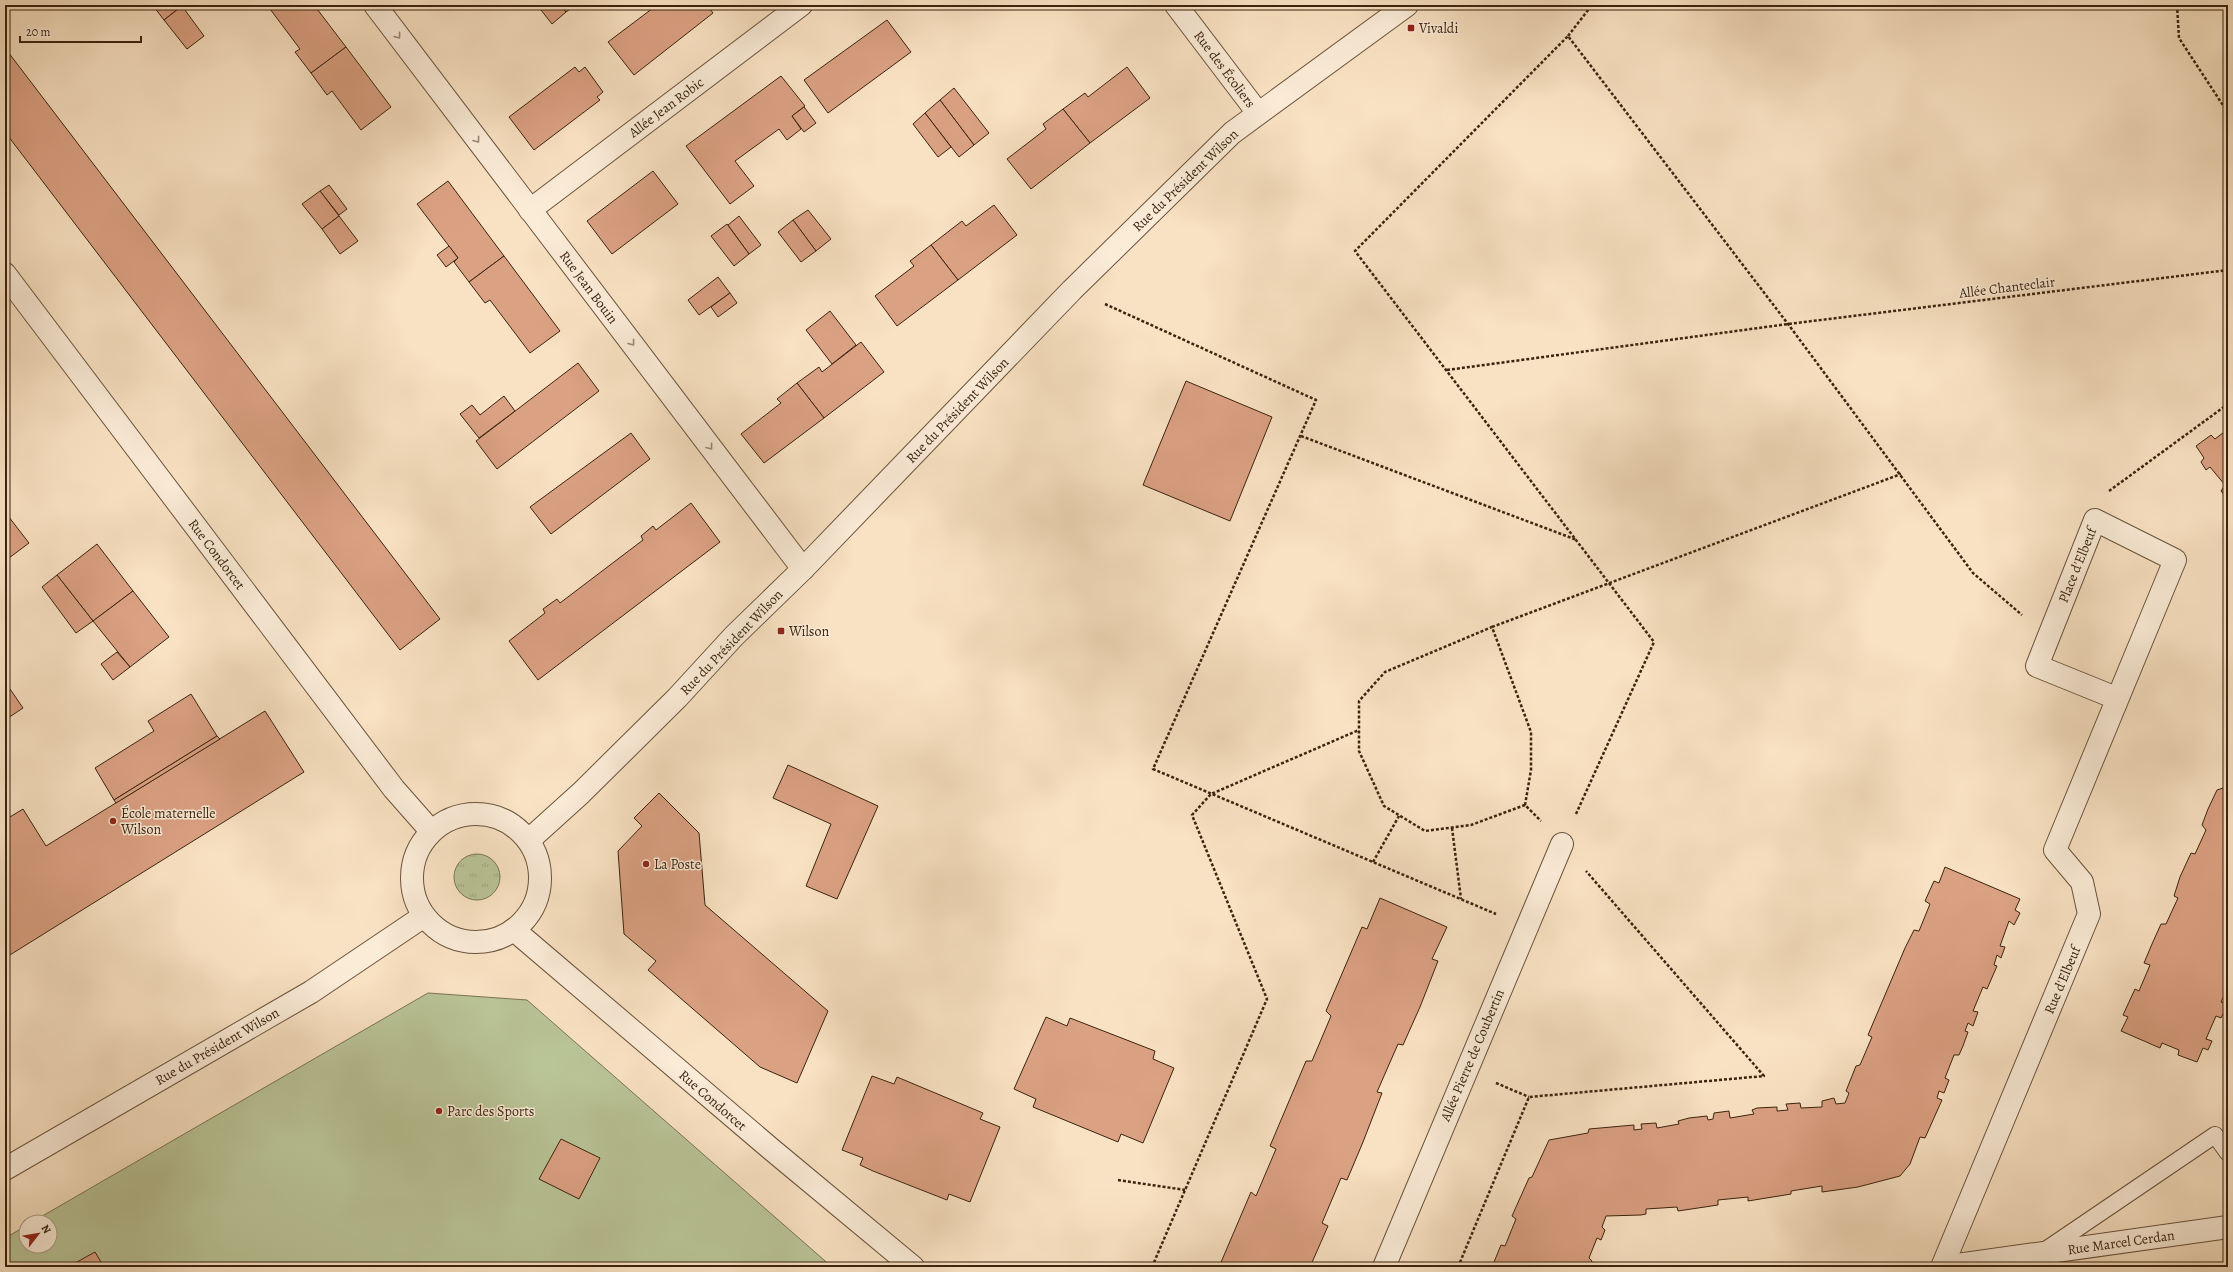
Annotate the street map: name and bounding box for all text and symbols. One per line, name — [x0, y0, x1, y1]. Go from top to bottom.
scale bar — [20, 18, 141, 44]
place label: Vivaldi — [1418, 19, 1458, 38]
marker: Vivaldi — [1406, 23, 1416, 33]
text: 20 m — [26, 24, 50, 40]
street label: Rue des Écoliers — [1189, 27, 1260, 112]
one-way arrow — [394, 32, 401, 39]
street label: Allée Jean Robic — [624, 73, 708, 142]
street label: Rue du Président Wilson — [1128, 125, 1243, 236]
one-way arrow — [472, 135, 479, 142]
street label: Rue Jean Bouin — [555, 247, 622, 328]
street label: Allée Chanteclair — [1957, 272, 2057, 303]
one-way arrow — [627, 339, 634, 346]
street label: Rue du Président Wilson — [902, 353, 1013, 467]
one-way arrow — [706, 443, 713, 450]
street label: Rue Condorcet — [184, 515, 250, 594]
street label: Place d'Elbeuf — [2054, 522, 2102, 606]
street label: Rue du Président Wilson — [676, 585, 787, 699]
place label: Wilson — [788, 622, 829, 641]
marker: Wilson — [776, 626, 786, 636]
place label: École maternelle Wilson — [120, 804, 216, 839]
marker: École maternelle Wilson — [108, 816, 118, 826]
place label: La Poste — [654, 855, 701, 874]
marker: La Poste — [641, 859, 651, 869]
street label: Rue d'Elbeuf — [2040, 941, 2086, 1017]
street label: Allée Pierre de Coubertin — [1436, 986, 1509, 1125]
street label: Rue du Président Wilson — [152, 1003, 283, 1090]
street label: Rue Condorcet — [675, 1066, 751, 1135]
place label: Parc des Sports — [447, 1102, 534, 1121]
marker: Parc des Sports — [434, 1106, 444, 1116]
north arrow — [18, 1214, 58, 1254]
text: N — [38, 1222, 55, 1236]
street label: Rue Marcel Cerdan — [2066, 1226, 2176, 1259]

